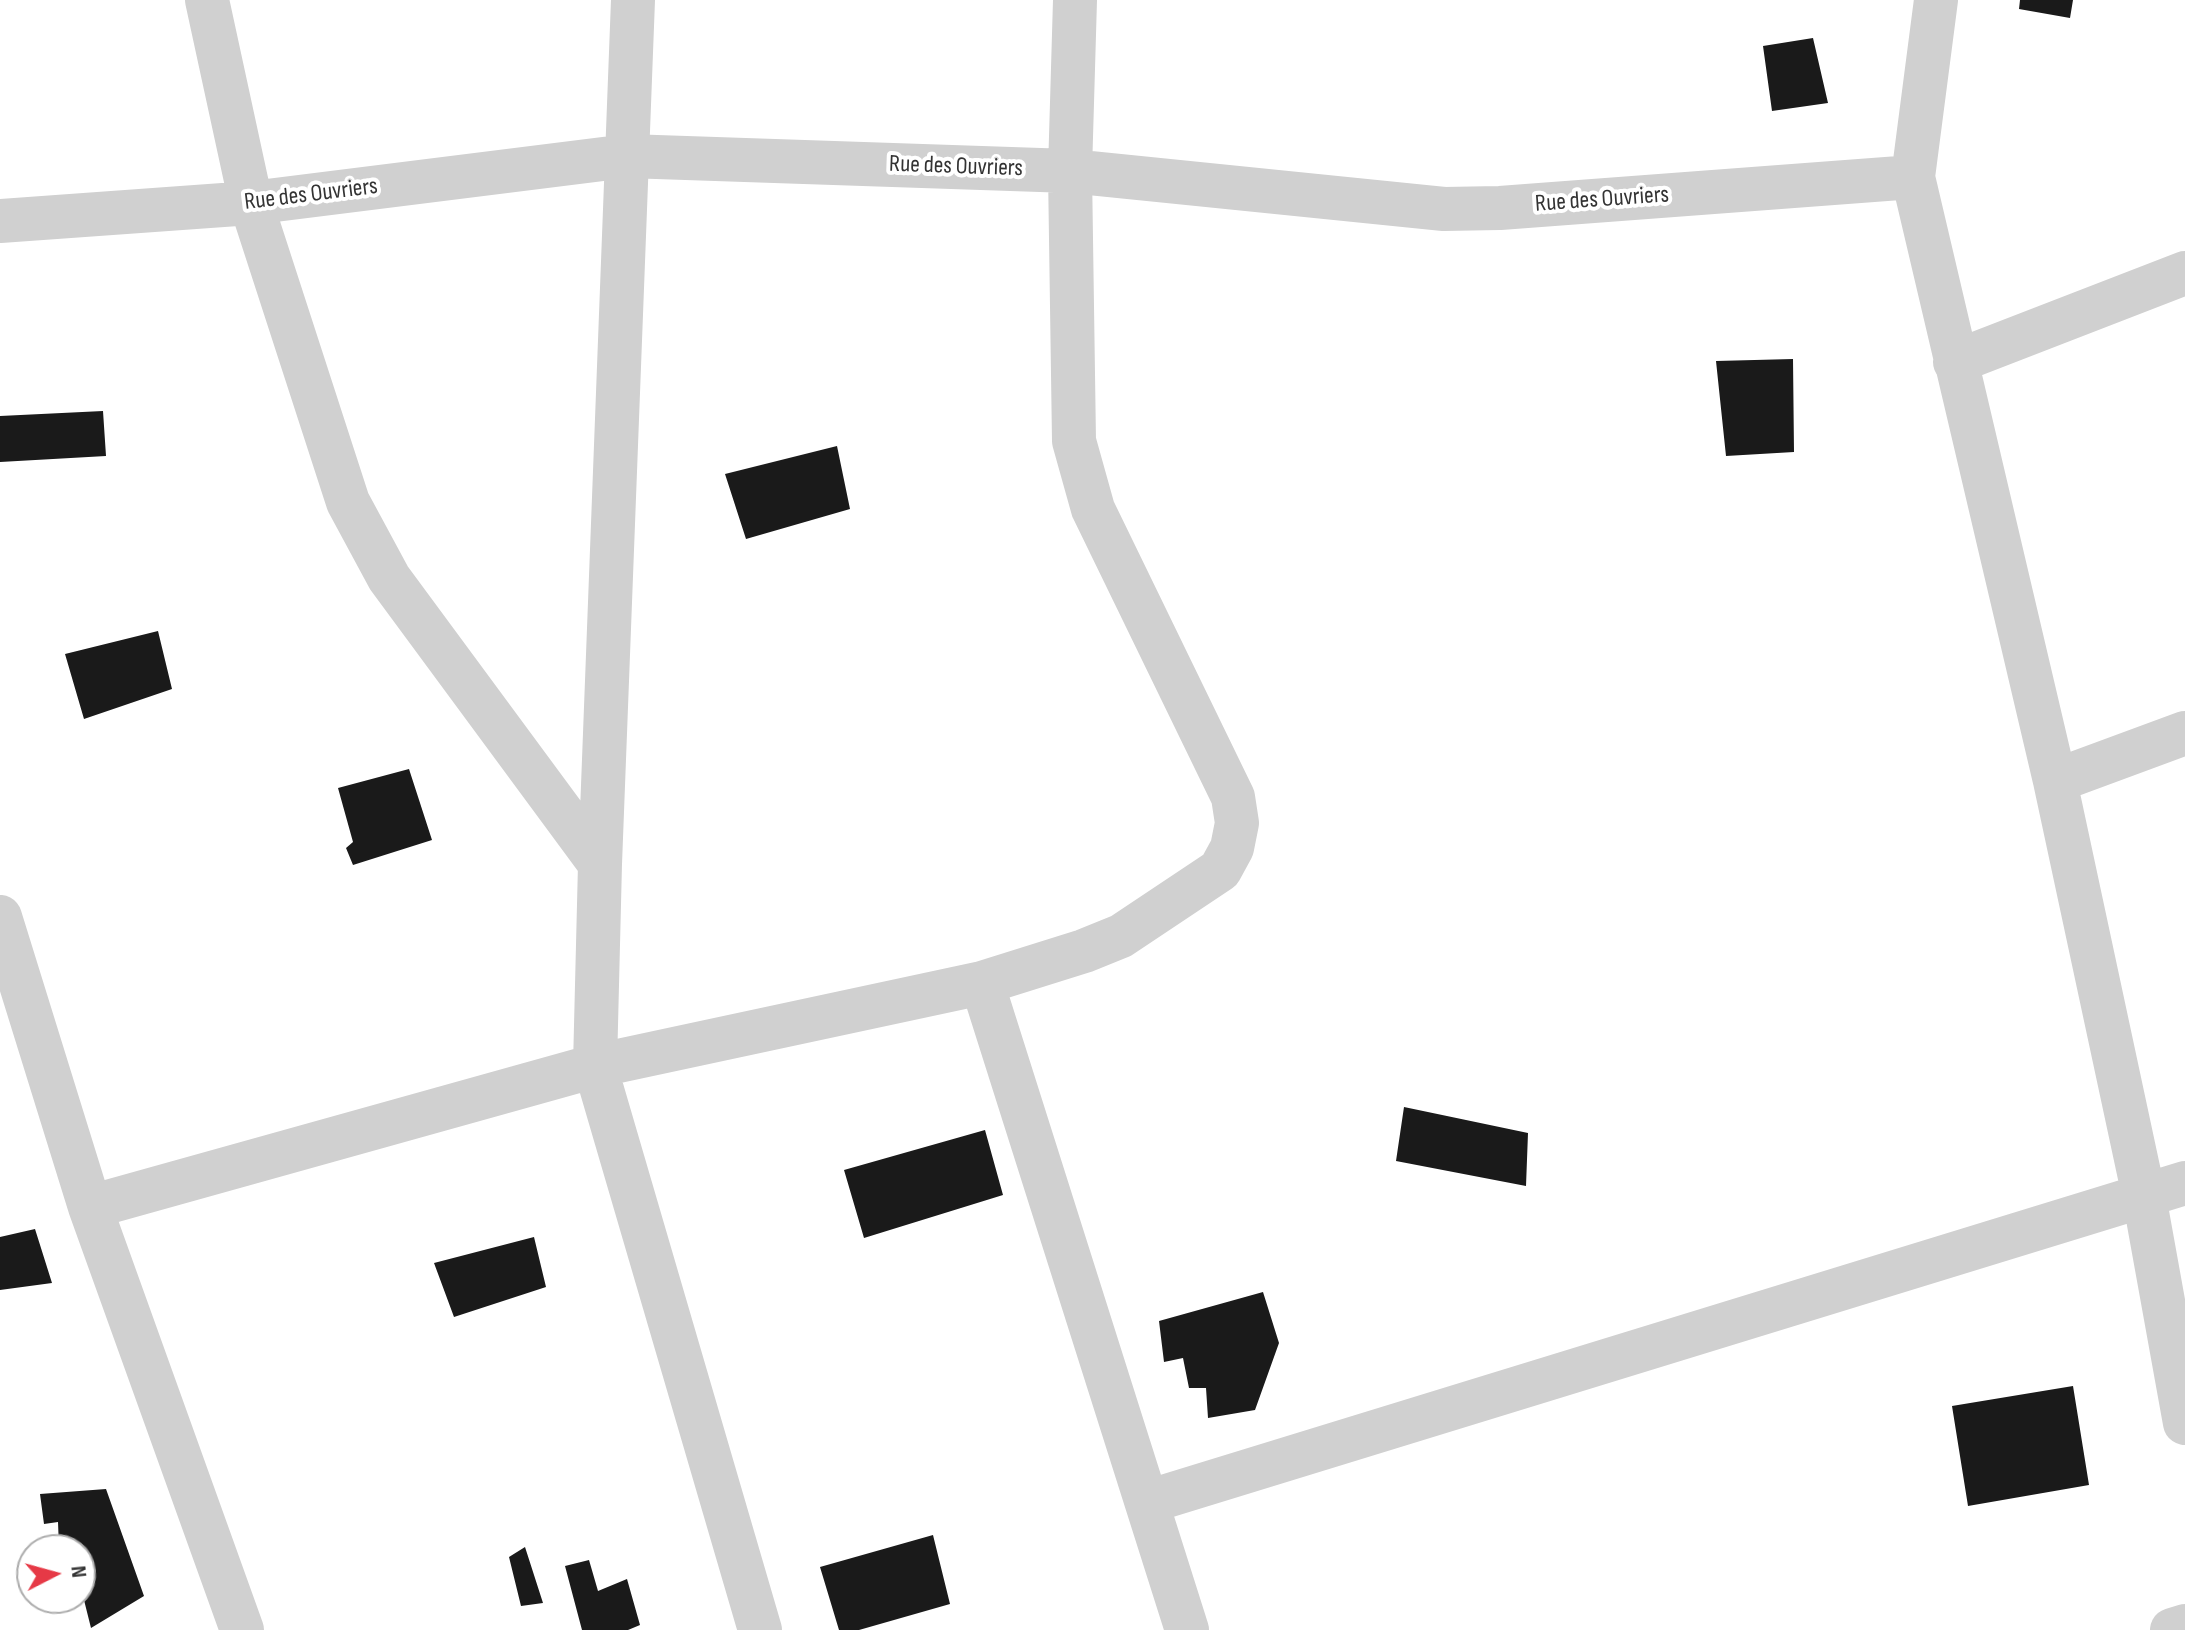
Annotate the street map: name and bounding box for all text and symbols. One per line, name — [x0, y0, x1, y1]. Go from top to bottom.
street label: Rue des Ouvriers — [889, 150, 1023, 184]
street label: Rue des Ouvriers — [243, 173, 379, 217]
street label: Rue des Ouvriers — [1534, 181, 1670, 219]
north arrow — [16, 1534, 96, 1614]
text: N — [64, 1564, 92, 1579]

